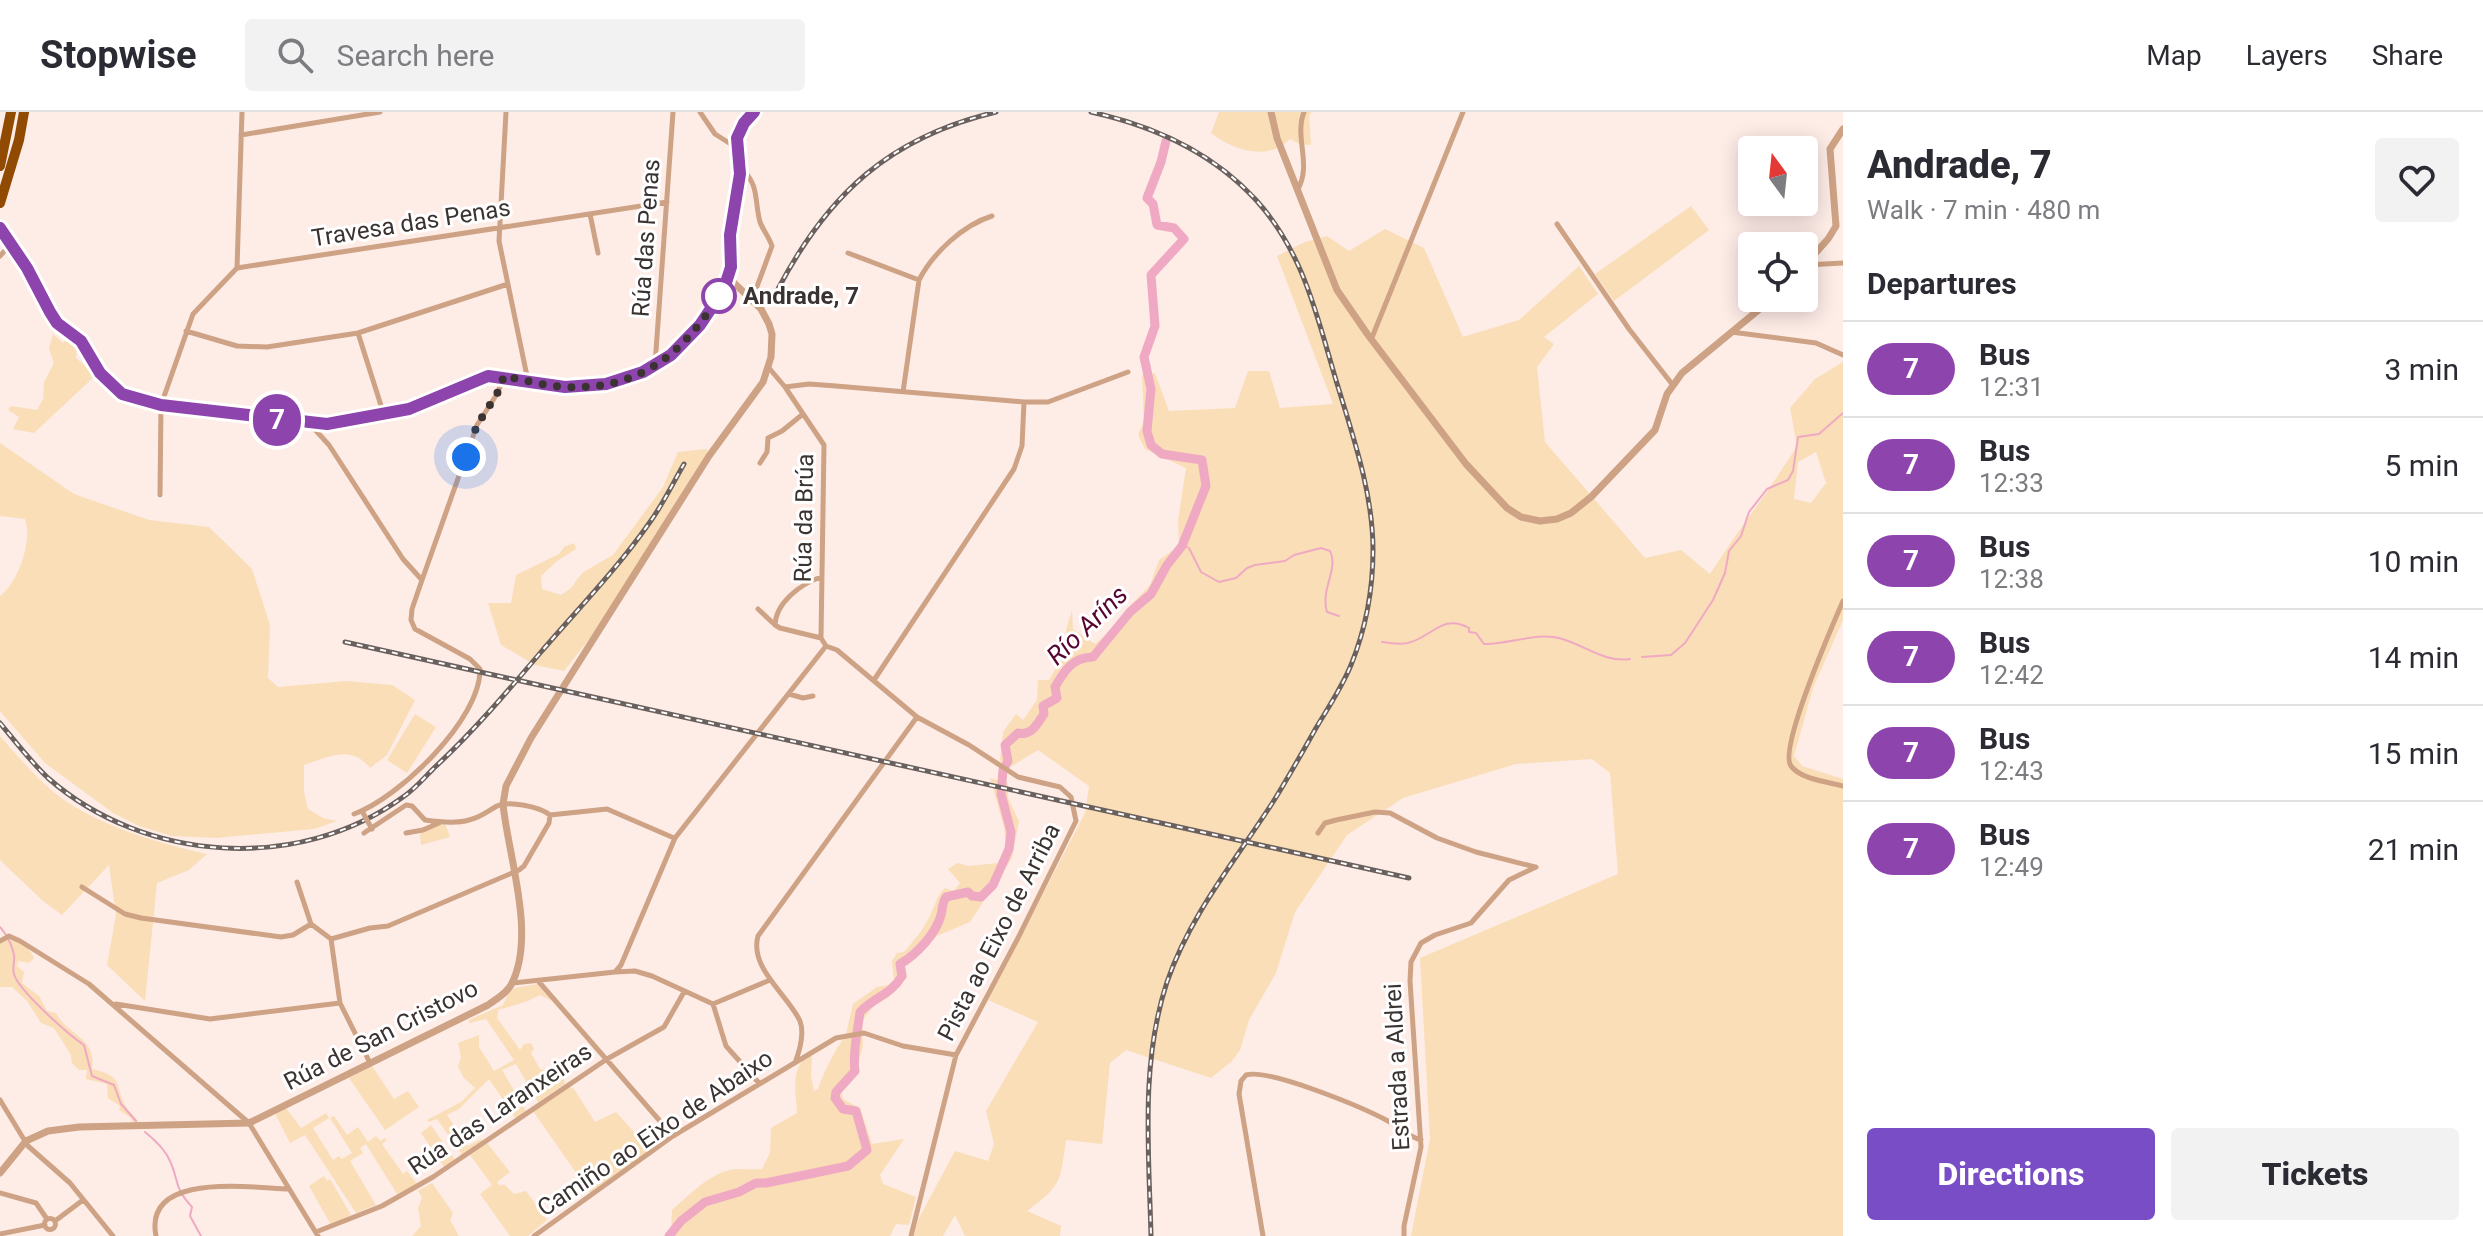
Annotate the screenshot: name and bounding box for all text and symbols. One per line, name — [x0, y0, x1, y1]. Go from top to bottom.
search box — [245, 19, 805, 91]
text: Stopwise — [40, 33, 197, 77]
icon: search — [273, 33, 317, 77]
text: Search here — [337, 38, 494, 73]
text: Map — [2146, 39, 2202, 72]
text: Layers — [2246, 39, 2328, 72]
text: Share — [2372, 39, 2443, 72]
north arrow — [1738, 136, 1818, 216]
map controls — [1738, 136, 1818, 312]
button: heart — [2375, 138, 2459, 222]
text: Andrade, 7 — [1867, 143, 2052, 187]
street label: Rúa das Penas — [627, 158, 665, 318]
street label: Travesa das Penas — [310, 193, 512, 253]
text: Walk · 7 min · 480 m — [1867, 195, 2100, 225]
button: locate — [1738, 232, 1818, 312]
text: Departures — [1867, 266, 2017, 301]
marker: Andrade, 7 — [702, 279, 736, 313]
place label: Andrade, 7 — [743, 282, 859, 310]
text: Bus — [1979, 337, 2030, 372]
text: 7 — [1903, 352, 1919, 385]
text: 3 min — [2385, 352, 2459, 387]
text: 12:31 — [1979, 372, 2044, 402]
line badge: 7 — [251, 394, 303, 446]
text: 7 — [269, 403, 285, 436]
text: Bus — [1979, 433, 2030, 468]
your location — [446, 437, 486, 477]
text: 7 — [1903, 448, 1919, 481]
text: 5 min — [2385, 448, 2459, 483]
street label: Rúa da Brúa — [789, 453, 819, 583]
text: 12:33 — [1979, 468, 2044, 498]
text: Bus — [1979, 529, 2030, 564]
text: 7 — [1903, 544, 1919, 577]
text: 10 min — [2368, 544, 2459, 579]
text: 12:38 — [1979, 564, 2044, 594]
water label: Río Aríns — [1040, 579, 1134, 671]
text: Bus — [1979, 625, 2030, 660]
text: 7 — [1903, 640, 1919, 673]
text: 14 min — [2368, 640, 2459, 675]
text: 12:42 — [1979, 660, 2044, 690]
text: Bus — [1979, 721, 2030, 756]
text: 7 — [1903, 736, 1919, 769]
text: 15 min — [2368, 736, 2459, 771]
text: 12:43 — [1979, 756, 2044, 786]
text: Bus — [1979, 817, 2030, 852]
street label: Pista ao Eixo de Arriba — [932, 819, 1066, 1045]
text: 7 — [1903, 832, 1919, 865]
text: 21 min — [2368, 832, 2459, 867]
text: 12:49 — [1979, 852, 2044, 882]
street label: Rúa de San Cristovo — [279, 974, 483, 1096]
street label: Estrada a Aldrei — [1379, 983, 1415, 1151]
street label: Rúa das Laranxeiras — [403, 1037, 597, 1181]
street label: Camiño ao Eixo de Abaixo — [532, 1044, 778, 1222]
button: Directions — [1867, 1128, 2155, 1220]
button: Tickets — [2171, 1128, 2459, 1220]

